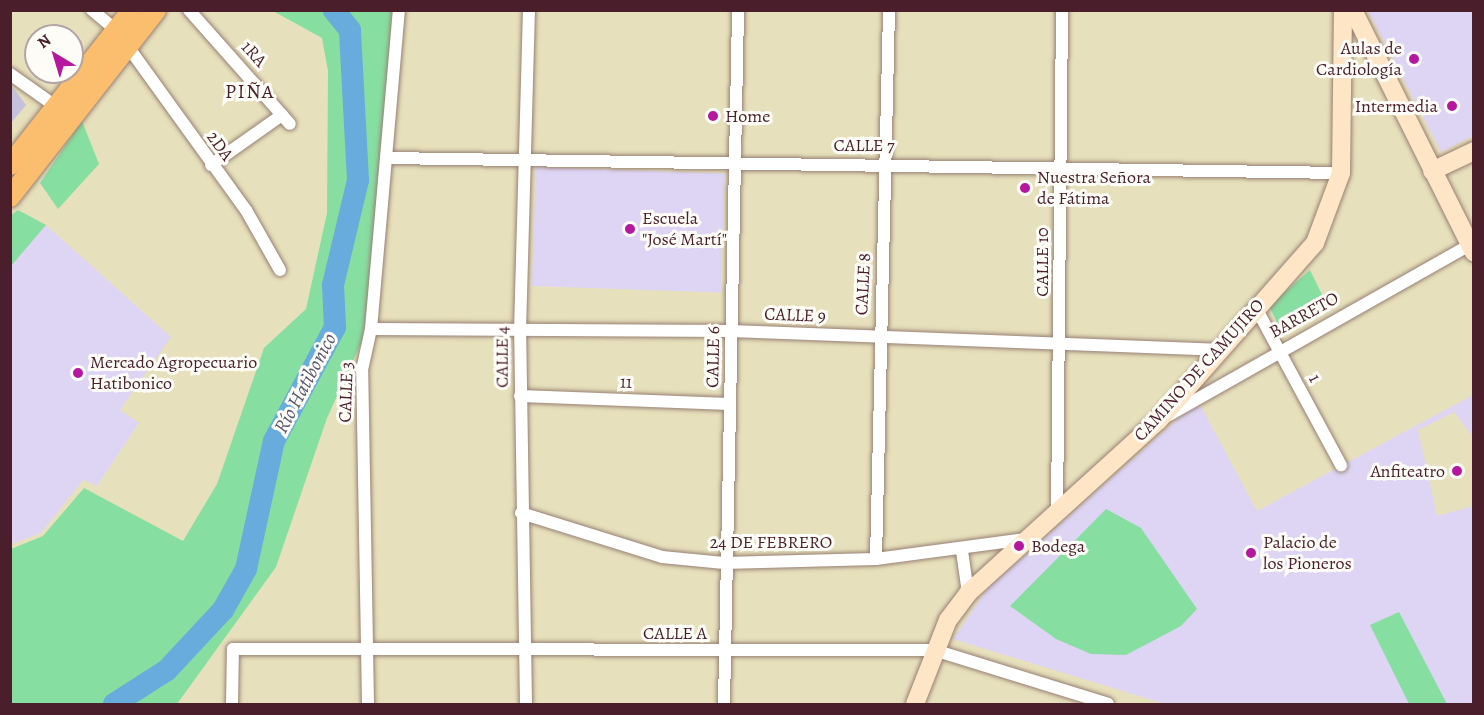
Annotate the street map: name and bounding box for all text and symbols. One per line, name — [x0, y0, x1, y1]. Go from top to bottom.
north arrow — [24, 24, 84, 84]
text: N — [33, 29, 56, 54]
street label: 1RA — [237, 36, 271, 72]
place label: Aulas de Cardiología — [1316, 38, 1402, 80]
marker: Aulas de Cardiología — [1407, 52, 1421, 66]
district label: PIÑA — [225, 79, 275, 103]
place label: Intermedia — [1355, 95, 1438, 117]
marker: Intermedia — [1443, 97, 1461, 115]
place label: Home — [725, 105, 770, 127]
marker: Home — [706, 109, 720, 123]
street label: 2DA — [202, 127, 238, 165]
street label: CALLE 7 — [833, 134, 895, 156]
place label: Nuestra Señora de Fátima — [1037, 167, 1151, 210]
marker: Nuestra Señora de Fátima — [1018, 181, 1032, 195]
place label: Escuela "José Martí" — [642, 208, 727, 250]
marker: Escuela "José Martí" — [623, 222, 637, 236]
street label: CALLE 10 — [1031, 227, 1053, 297]
street label: CALLE 8 — [851, 252, 875, 316]
street label: BARRETO — [1266, 287, 1342, 343]
street label: CAMINO DE CAMUJIRO — [1129, 294, 1269, 446]
street label: CALLE 9 — [764, 303, 826, 327]
street label: CALLE 4 — [491, 326, 513, 388]
street label: CALLE 6 — [702, 326, 724, 388]
water label: Río Hatibonico — [269, 329, 341, 437]
place label: Mercado Agropecuario Hatibonico — [90, 352, 257, 394]
street label: CALLE 3 — [334, 361, 358, 423]
marker: Mercado Agropecuario Hatibonico — [71, 366, 85, 380]
street label: 1 — [1304, 370, 1326, 386]
street label: 11 — [619, 371, 633, 393]
place label: Anfiteatro — [1370, 460, 1445, 482]
marker: Anfiteatro — [1450, 464, 1464, 478]
street label: 24 DE FEBRERO — [710, 531, 832, 553]
place label: Palacio de los Pioneros — [1263, 532, 1352, 574]
place label: Bodega — [1031, 535, 1085, 557]
marker: Bodega — [1012, 539, 1026, 553]
marker: Palacio de los Pioneros — [1244, 546, 1258, 560]
street label: CALLE A — [643, 622, 707, 644]

